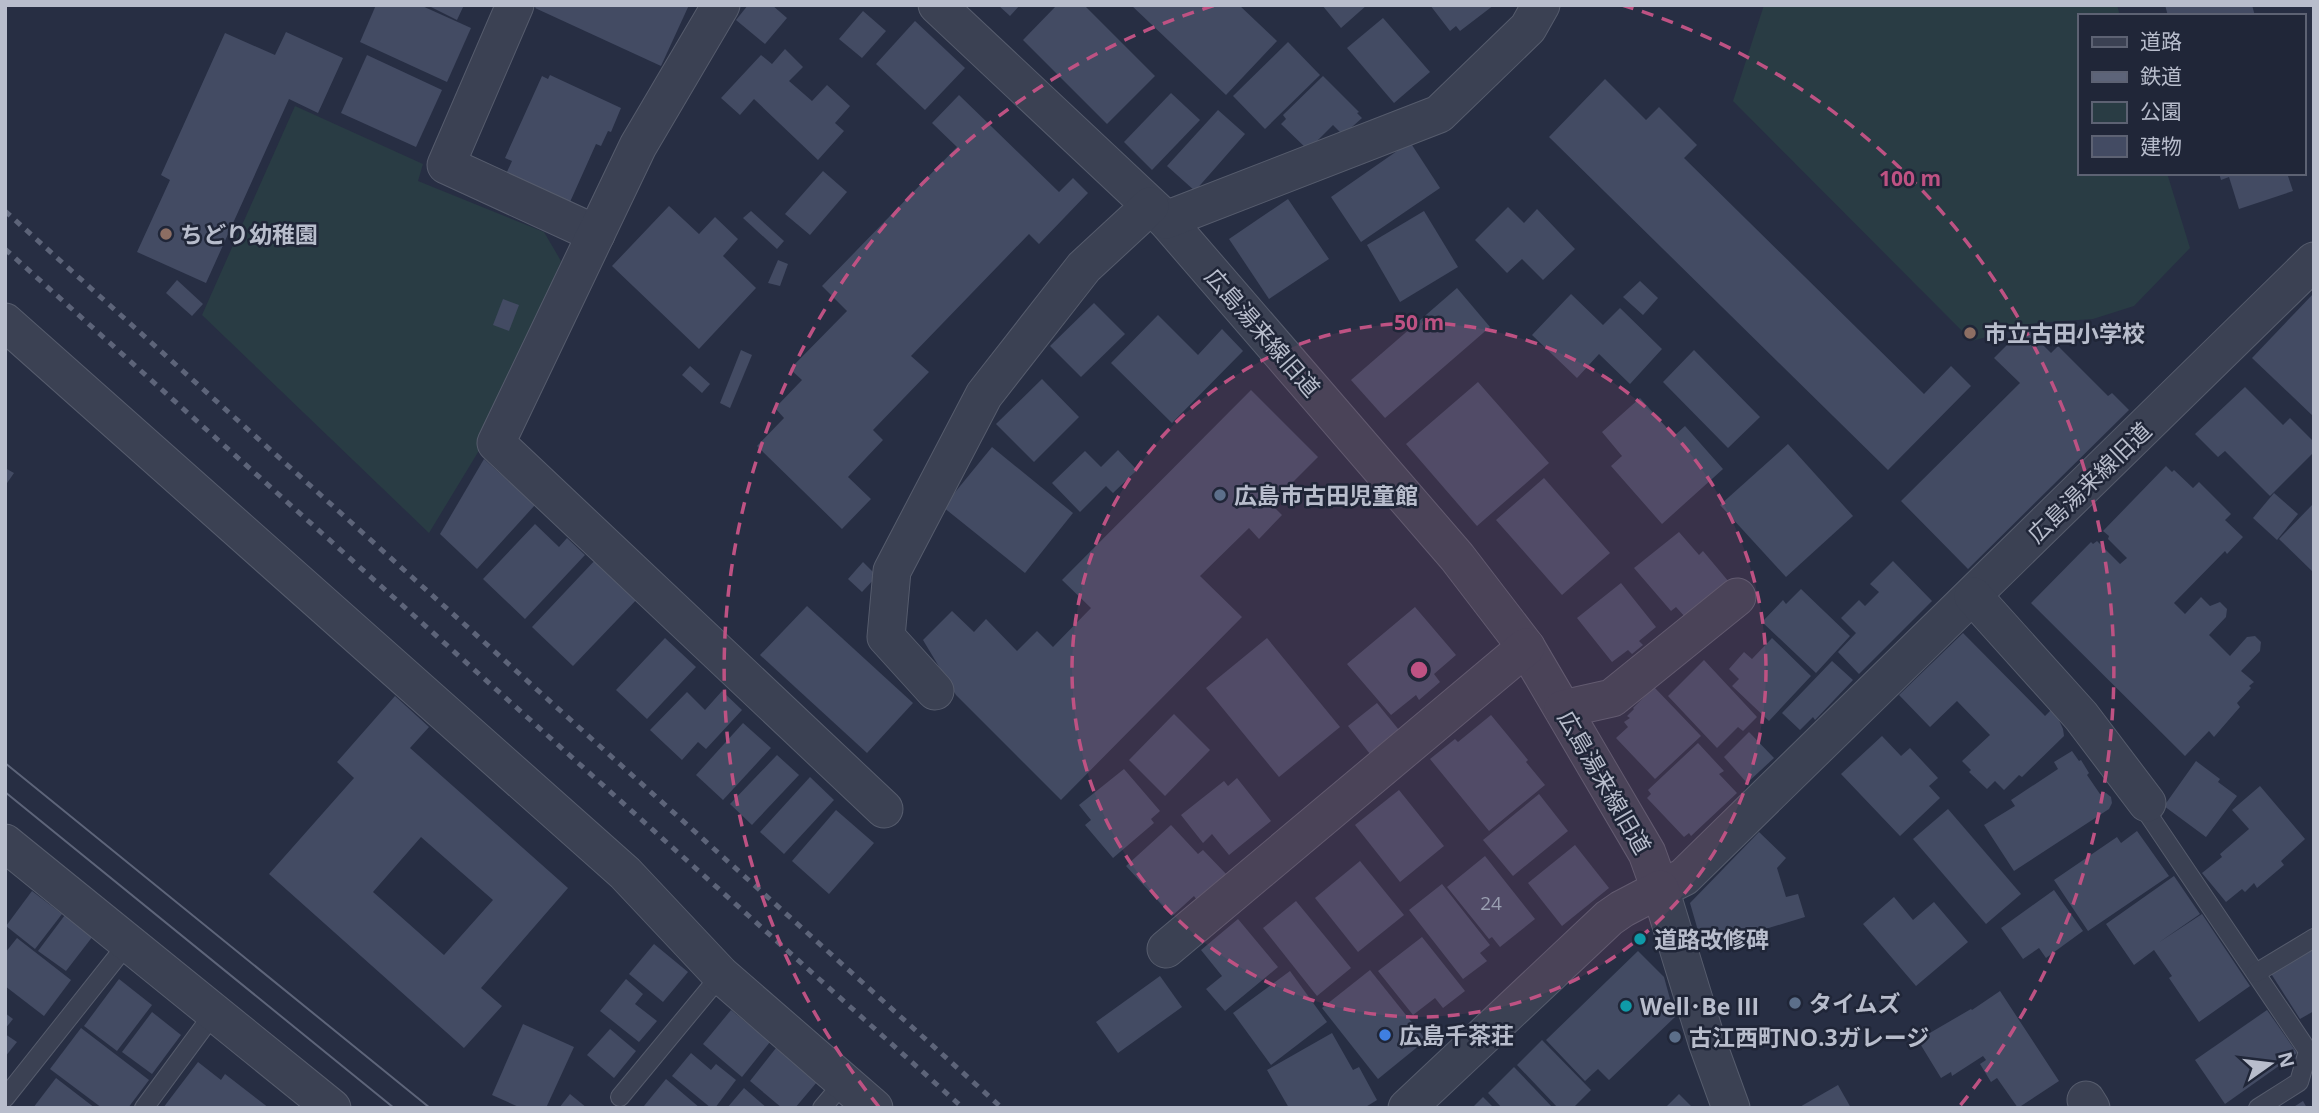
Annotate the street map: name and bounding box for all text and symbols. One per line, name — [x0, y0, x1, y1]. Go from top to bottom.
legend — [2078, 14, 2305, 175]
text: 道路 — [2140, 27, 2182, 55]
text: 鉄道 — [2140, 62, 2182, 90]
text: 公園 — [2140, 97, 2182, 125]
text: 建物 — [2140, 132, 2182, 160]
text: 100 m — [1879, 164, 1941, 192]
place label: ちどり幼稚園 — [180, 218, 318, 250]
marker: ちどり幼稚園 — [158, 226, 174, 242]
street label: 広島湯来線旧道 — [1198, 261, 1328, 403]
text: 50 m — [1394, 308, 1444, 336]
place label: 市立古田小学校 — [1984, 317, 2145, 349]
marker: 市立古田小学校 — [1962, 325, 1978, 341]
street label: 広島湯来線旧道 — [2020, 415, 2158, 549]
place label: 広島市古田児童館 — [1234, 479, 1418, 511]
marker: 広島市古田児童館 — [1212, 487, 1228, 503]
centre of rings — [1407, 658, 1431, 682]
street label: 広島湯来線旧道 — [1551, 704, 1659, 860]
house number: 24 — [1480, 890, 1502, 916]
place label: 道路改修碑 — [1654, 923, 1769, 955]
marker: 道路改修碑 — [1632, 931, 1648, 947]
place label: タイムズ — [1809, 987, 1901, 1019]
place label: Well･Be III — [1640, 990, 1759, 1022]
marker: タイムズ — [1787, 995, 1803, 1011]
marker: Well･Be III — [1618, 998, 1634, 1014]
place label: 広島千茶荘 — [1399, 1019, 1514, 1051]
place label: 古江西町NO.3ガレージ — [1689, 1021, 1929, 1053]
marker: 広島千茶荘 — [1377, 1027, 1393, 1043]
marker: 古江西町NO.3ガレージ — [1667, 1029, 1683, 1045]
north arrow — [2235, 1029, 2305, 1099]
text: N — [2272, 1049, 2301, 1071]

